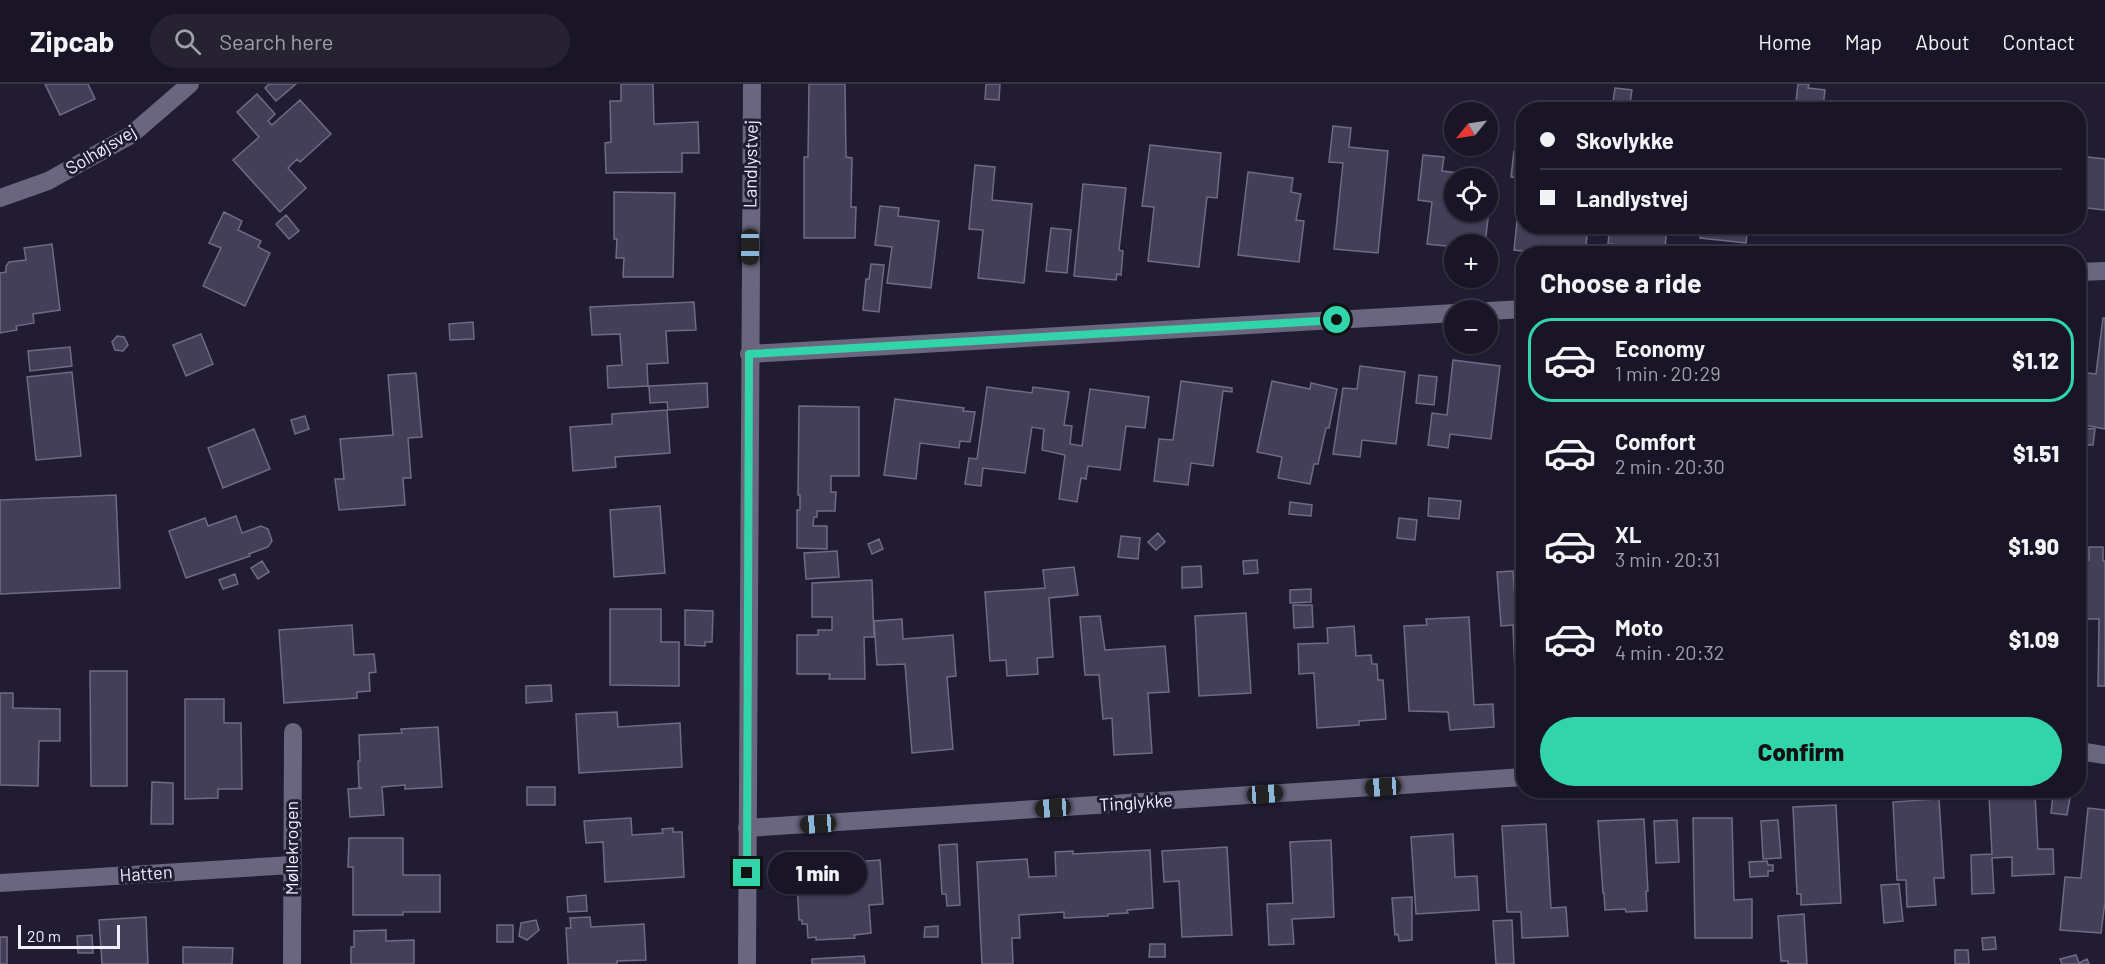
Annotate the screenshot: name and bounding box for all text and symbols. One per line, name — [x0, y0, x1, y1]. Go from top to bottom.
search box — [150, 14, 570, 68]
text: Zipcab — [30, 24, 114, 58]
icon: search — [171, 25, 204, 58]
text: Search here — [219, 28, 334, 54]
text: Home — [1758, 29, 1812, 54]
text: Map — [1845, 29, 1882, 54]
text: About — [1915, 29, 1970, 54]
text: Contact — [2003, 29, 2075, 54]
north arrow — [1444, 102, 1498, 156]
map controls — [1444, 102, 1498, 354]
street label: Solhøjsvej — [61, 120, 140, 179]
street label: Landlystvej — [738, 120, 762, 208]
text: Skovlykke — [1576, 127, 1674, 153]
button: locate — [1444, 168, 1498, 222]
text: Landlystvej — [1576, 185, 1688, 211]
car — [741, 229, 759, 265]
button: + — [1444, 234, 1498, 288]
text: Choose a ride — [1540, 266, 1702, 298]
button: − — [1444, 300, 1498, 354]
route start — [1323, 306, 1350, 333]
icon: car — [1543, 333, 1597, 387]
text: Economy — [1615, 335, 1705, 361]
text: $1.12 — [2012, 347, 2059, 373]
text: 1 min · 20:29 — [1615, 361, 1721, 385]
icon: car — [1543, 426, 1597, 480]
text: Comfort — [1615, 428, 1696, 454]
text: $1.51 — [2013, 440, 2059, 466]
text: 2 min · 20:30 — [1615, 454, 1725, 478]
icon: car — [1543, 519, 1597, 573]
text: XL — [1615, 521, 1641, 547]
text: $1.90 — [2008, 533, 2059, 559]
text: 3 min · 20:31 — [1615, 547, 1720, 571]
icon: car — [1543, 612, 1597, 666]
text: Moto — [1615, 614, 1663, 640]
text: $1.09 — [2009, 626, 2059, 652]
text: 4 min · 20:32 — [1615, 640, 1724, 664]
button: Confirm — [1540, 717, 2062, 786]
car — [1364, 777, 1402, 797]
car — [1246, 784, 1284, 804]
street label: Tinglykke — [1098, 788, 1173, 816]
car — [1034, 798, 1072, 818]
street label: Møllekrogen — [280, 801, 302, 895]
car — [799, 814, 837, 834]
callout: 1 min — [768, 852, 867, 894]
route end — [733, 859, 760, 886]
street label: Hatten — [119, 860, 173, 886]
text: 1 min — [796, 861, 839, 885]
scale bar — [18, 922, 120, 950]
text: 20 m — [27, 926, 61, 945]

